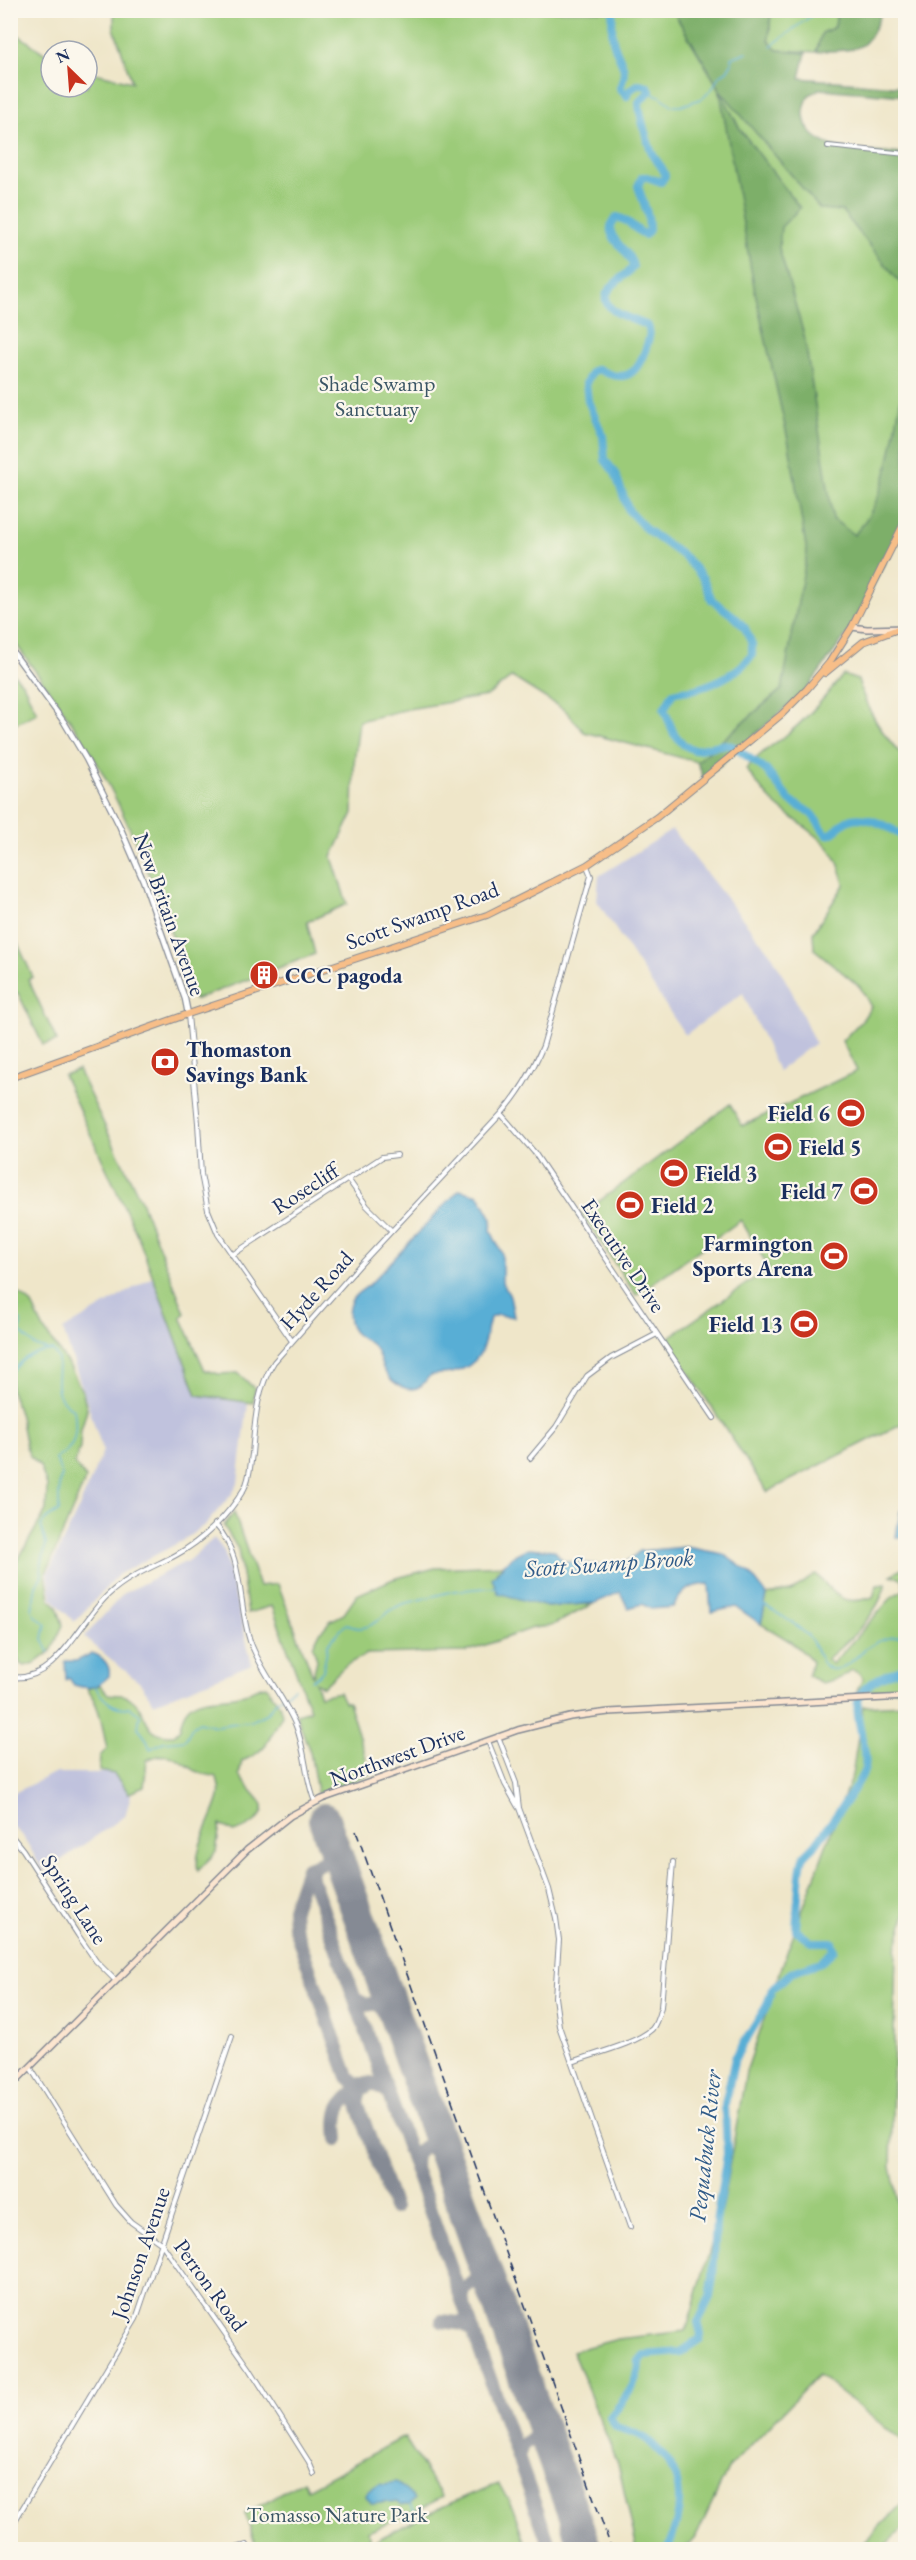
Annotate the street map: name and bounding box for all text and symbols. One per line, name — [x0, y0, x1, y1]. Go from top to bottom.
north arrow — [39, 39, 99, 99]
text: N — [53, 44, 73, 68]
park label: Shade Swamp Sanctuary — [319, 369, 435, 423]
street label: New Britain Avenue — [127, 829, 213, 1000]
street label: Scott Swamp Road — [342, 874, 503, 957]
building icon: CCC pagoda — [248, 959, 280, 991]
place label: CCC pagoda — [285, 961, 403, 990]
place label: Thomaston Savings Bank — [186, 1035, 309, 1089]
bank icon: Thomaston Savings Bank — [149, 1046, 181, 1078]
sports icon: Field 6 — [835, 1097, 867, 1129]
place label: Field 6 — [767, 1099, 830, 1128]
sports icon: Field 5 — [762, 1131, 794, 1163]
place label: Field 5 — [799, 1133, 862, 1162]
street label: Rosecliff — [266, 1155, 346, 1221]
sports icon: Field 3 — [658, 1157, 690, 1189]
place label: Field 3 — [695, 1159, 758, 1188]
sports icon: Field 7 — [848, 1175, 880, 1207]
place label: Field 7 — [780, 1177, 843, 1206]
sports icon: Field 2 — [614, 1189, 646, 1221]
place label: Field 2 — [651, 1191, 714, 1220]
street label: Executive Drive — [575, 1193, 673, 1318]
place label: Farmington Sports Arena — [693, 1229, 814, 1283]
sports icon: Farmington Sports Arena — [818, 1240, 850, 1272]
street label: Hyde Road — [273, 1244, 360, 1336]
sports icon: Field 13 — [788, 1308, 820, 1340]
place label: Field 13 — [709, 1310, 783, 1339]
water label: Scott Swamp Brook — [522, 1541, 695, 1584]
street label: Northwest Drive — [326, 1717, 469, 1793]
street label: Spring Lane — [35, 1849, 115, 1950]
water label: Pequabuck River — [681, 2067, 729, 2224]
street label: Johnson Avenue — [104, 2183, 177, 2325]
street label: Perron Road — [167, 2233, 254, 2338]
park label: Tomasso Nature Park — [246, 2500, 428, 2529]

